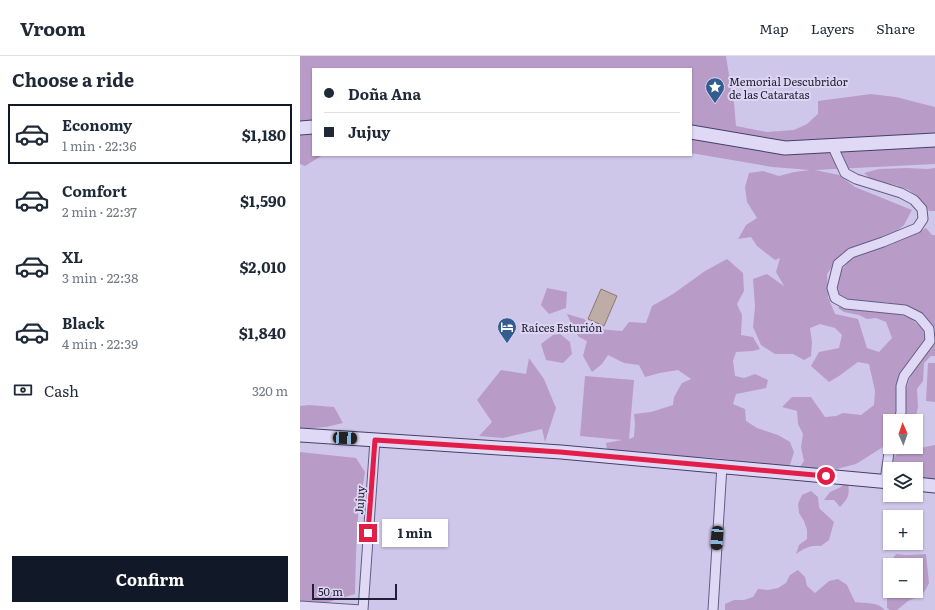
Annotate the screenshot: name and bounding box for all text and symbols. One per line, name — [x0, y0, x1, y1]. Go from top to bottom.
text: Vroom — [20, 14, 86, 42]
text: Map — [759, 18, 789, 38]
text: Layers — [811, 18, 854, 38]
text: Share — [876, 18, 915, 38]
text: Choose a ride — [12, 66, 134, 93]
place label: Memorial Descubridor de las Cataratas — [729, 73, 849, 102]
place icon: Memorial Descubridor de las Cataratas — [704, 76, 726, 104]
text: Doña Ana — [348, 82, 421, 105]
text: Economy — [62, 113, 132, 136]
icon: car — [14, 116, 50, 152]
text: Jujuy — [348, 120, 390, 143]
text: $1,180 — [242, 123, 286, 146]
text: 1 min · 22:36 — [62, 136, 136, 155]
text: Comfort — [62, 179, 127, 202]
icon: car — [14, 182, 50, 218]
text: $1,590 — [240, 189, 286, 212]
text: 2 min · 22:37 — [62, 202, 137, 221]
text: XL — [62, 245, 83, 268]
icon: car — [14, 248, 50, 284]
text: $2,010 — [239, 255, 286, 278]
text: 3 min · 22:38 — [62, 268, 138, 287]
text: Black — [62, 311, 105, 334]
icon: car — [14, 314, 50, 350]
hotel icon: Raíces Esturión — [496, 316, 518, 344]
place label: Raíces Esturión — [521, 319, 602, 335]
text: $1,840 — [239, 321, 286, 344]
text: 4 min · 22:39 — [62, 334, 138, 353]
icon: cash — [12, 379, 34, 401]
text: Cash — [44, 379, 79, 402]
text: 320 m — [252, 381, 288, 400]
north arrow — [883, 414, 923, 454]
map controls — [883, 414, 923, 598]
car — [333, 431, 357, 445]
button: layers — [883, 462, 923, 502]
route start — [817, 467, 835, 485]
street label: Jujuy — [350, 484, 368, 515]
button: + — [883, 510, 923, 550]
callout: 1 min — [382, 519, 448, 547]
text: 1 min — [398, 523, 432, 542]
route end — [359, 524, 377, 542]
car — [710, 526, 724, 550]
button: Confirm — [12, 556, 288, 602]
button: − — [883, 558, 923, 598]
scale bar — [312, 582, 397, 601]
text: 50 m — [318, 583, 343, 599]

